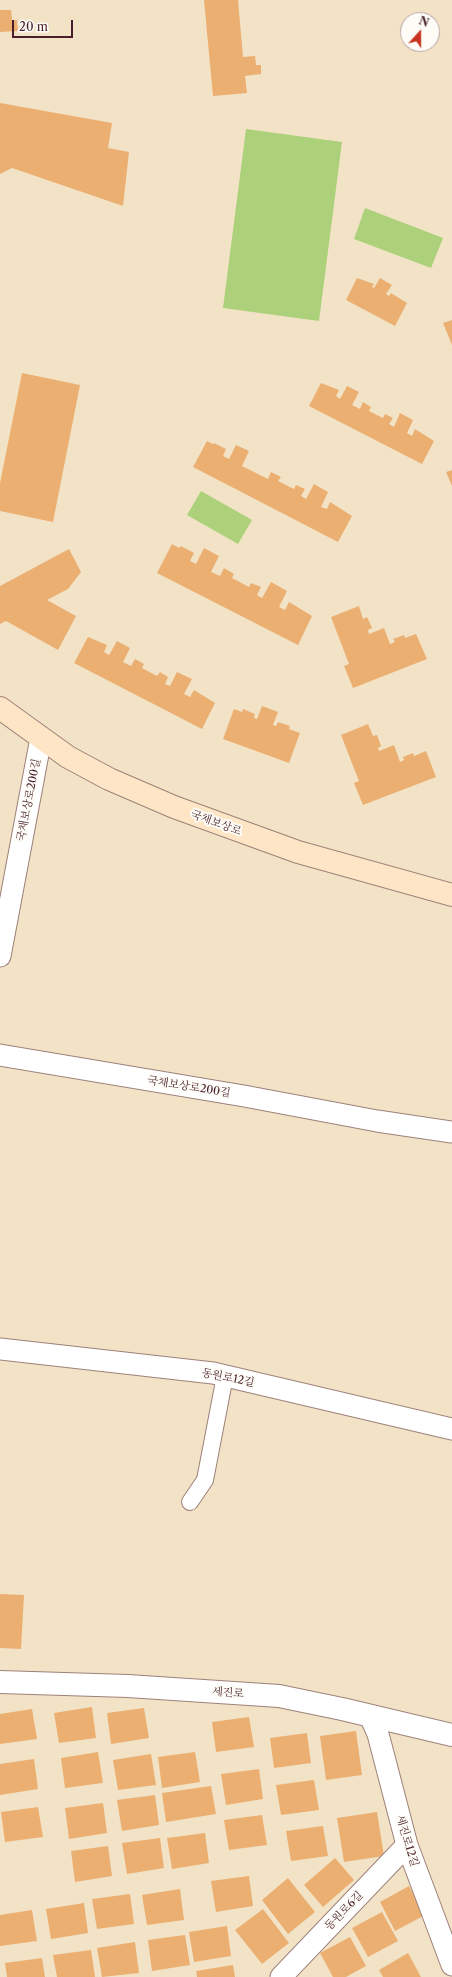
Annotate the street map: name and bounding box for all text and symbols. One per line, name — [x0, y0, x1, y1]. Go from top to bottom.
scale bar — [14, 12, 75, 38]
north arrow — [400, 12, 440, 52]
text: N — [417, 13, 431, 30]
text: 20 m — [19, 19, 48, 34]
street label: 국채보상로200길 — [15, 757, 43, 843]
street label: 국채보상로 — [189, 808, 243, 838]
street label: 국채보상로200길 — [146, 1074, 232, 1100]
street label: 동원로12길 — [201, 1366, 255, 1390]
street label: 세진로 — [212, 1685, 244, 1701]
street label: 세진로12길 — [393, 1814, 421, 1868]
street label: 동원로6길 — [322, 1889, 366, 1933]

